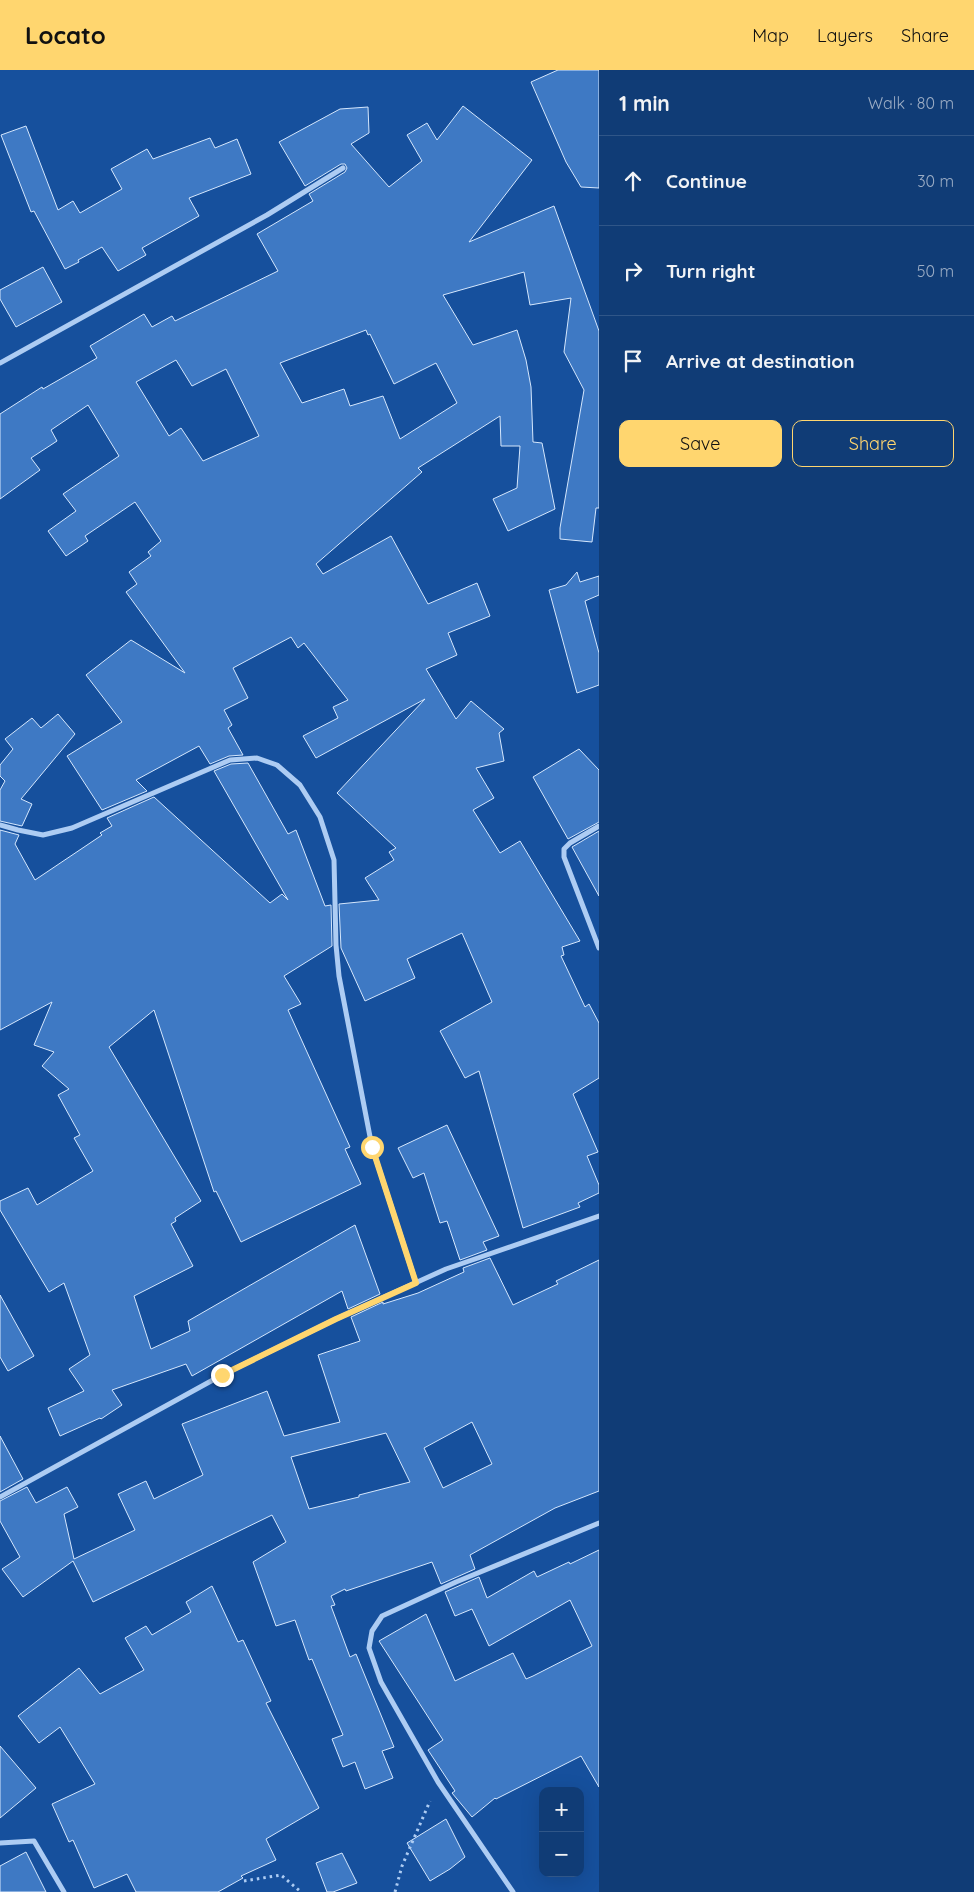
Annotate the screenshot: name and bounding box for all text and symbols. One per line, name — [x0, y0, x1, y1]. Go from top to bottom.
text: Locato — [25, 20, 106, 50]
text: Map — [752, 24, 789, 47]
text: Layers — [817, 24, 873, 47]
text: Share — [901, 24, 949, 47]
text: 1 min — [619, 90, 670, 116]
text: Walk · 80 m — [868, 93, 954, 113]
icon: ahead — [619, 167, 647, 195]
text: Continue — [666, 169, 747, 193]
text: 30 m — [917, 171, 954, 191]
icon: right — [619, 257, 647, 285]
text: Turn right — [666, 259, 755, 283]
text: 50 m — [917, 261, 954, 281]
icon: arrive — [619, 347, 647, 375]
text: Arrive at destination — [666, 349, 855, 373]
button: Save — [619, 420, 782, 467]
button: Share — [792, 420, 954, 467]
route start — [361, 1136, 384, 1159]
route end — [211, 1364, 234, 1387]
map controls — [539, 1787, 584, 1877]
button: + — [539, 1787, 584, 1832]
button: − — [539, 1832, 584, 1877]

